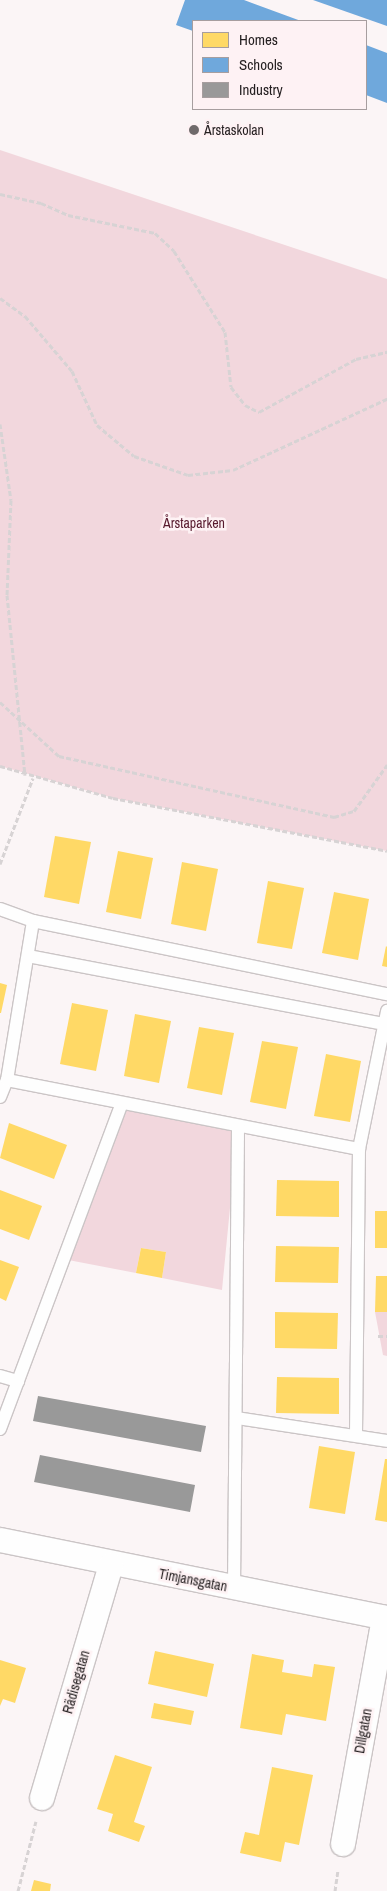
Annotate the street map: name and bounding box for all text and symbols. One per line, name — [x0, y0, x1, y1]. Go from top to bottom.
legend — [192, 20, 367, 110]
text: Homes — [239, 29, 278, 50]
text: Schools — [239, 54, 283, 75]
text: Industry — [239, 79, 283, 100]
place label: Årstaskolan — [204, 122, 264, 138]
marker: Årstaskolan — [188, 124, 200, 136]
park label: Årstaparken — [163, 515, 225, 531]
street label: Timjansgatan — [157, 1565, 229, 1595]
street label: Rädisegatan — [59, 1648, 93, 1716]
street label: Dillgatan — [351, 1707, 375, 1755]

